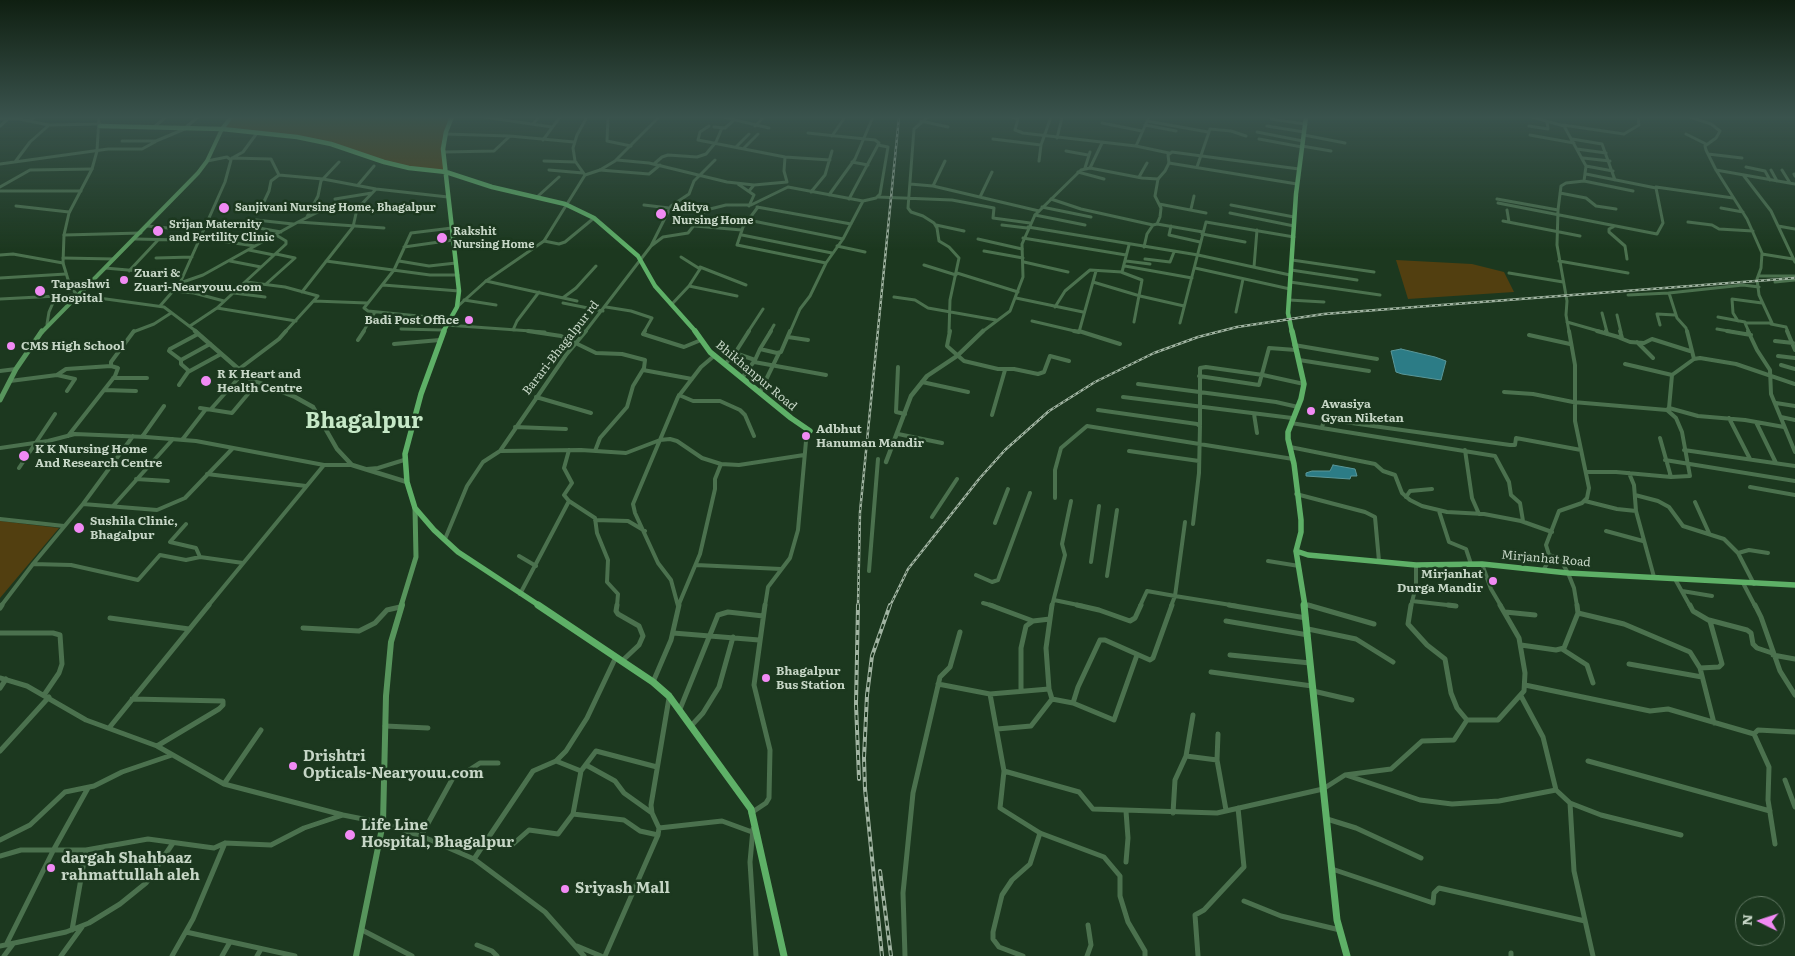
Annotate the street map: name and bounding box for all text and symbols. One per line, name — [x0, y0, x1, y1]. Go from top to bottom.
marker: Sanjivani Nursing Home, Bhagalpur — [217, 201, 231, 215]
place label: Sanjivani Nursing Home, Bhagalpur — [235, 201, 436, 215]
place label: Aditya Nursing Home — [672, 201, 753, 227]
marker: Aditya Nursing Home — [654, 207, 668, 221]
place label: Srijan Maternity and Fertility Clinic — [169, 218, 274, 244]
marker: Srijan Maternity and Fertility Clinic — [151, 224, 165, 238]
place label: Rakshit Nursing Home — [453, 225, 534, 251]
marker: Rakshit Nursing Home — [435, 231, 449, 245]
place label: Zuari & Zuari-Nearyouu.com — [134, 266, 262, 294]
marker: Zuari & Zuari-Nearyouu.com — [118, 274, 130, 286]
place label: Tapashwi Hospital — [51, 277, 110, 305]
marker: Tapashwi Hospital — [33, 284, 47, 298]
street label: Barari-Bhagalpur rd — [520, 298, 602, 398]
place label: Badi Post Office — [365, 313, 459, 327]
marker: Badi Post Office — [463, 314, 475, 326]
street label: Bhikhanpur Road — [713, 338, 799, 414]
place label: CMS High School — [21, 339, 125, 353]
marker: CMS High School — [5, 340, 17, 352]
place label: R K Heart and Health Centre — [217, 367, 302, 395]
marker: R K Heart and Health Centre — [199, 374, 213, 388]
place label: Awasiya Gyan Niketan — [1321, 397, 1404, 425]
marker: Awasiya Gyan Niketan — [1305, 405, 1317, 417]
district label: Bhagalpur — [305, 409, 423, 435]
place label: Adbhut Hanuman Mandir — [816, 422, 924, 450]
marker: Adbhut Hanuman Mandir — [800, 430, 812, 442]
place label: K K Nursing Home And Research Centre — [35, 442, 162, 470]
marker: K K Nursing Home And Research Centre — [17, 449, 31, 463]
place label: Sushila Clinic, Bhagalpur — [90, 514, 178, 542]
marker: Sushila Clinic, Bhagalpur — [72, 521, 86, 535]
street label: Mirjanhat Road — [1501, 548, 1591, 570]
place label: Mirjanhat Durga Mandir — [1397, 567, 1483, 595]
marker: Mirjanhat Durga Mandir — [1487, 575, 1499, 587]
place label: Bhagalpur Bus Station — [776, 664, 845, 692]
marker: Bhagalpur Bus Station — [760, 672, 772, 684]
place label: Drishtri Opticals-Nearyouu.com — [303, 748, 484, 783]
marker: Drishtri Opticals-Nearyouu.com — [287, 760, 299, 772]
place label: Life Line Hospital, Bhagalpur — [361, 817, 514, 852]
marker: Life Line Hospital, Bhagalpur — [343, 828, 357, 842]
place label: dargah Shahbaaz rahmattullah aleh — [61, 850, 200, 885]
marker: dargah Shahbaaz rahmattullah aleh — [45, 862, 57, 874]
place label: Sriyash Mall — [575, 880, 670, 898]
marker: Sriyash Mall — [559, 883, 571, 895]
north arrow — [1735, 896, 1785, 946]
text: N — [1736, 913, 1756, 927]

